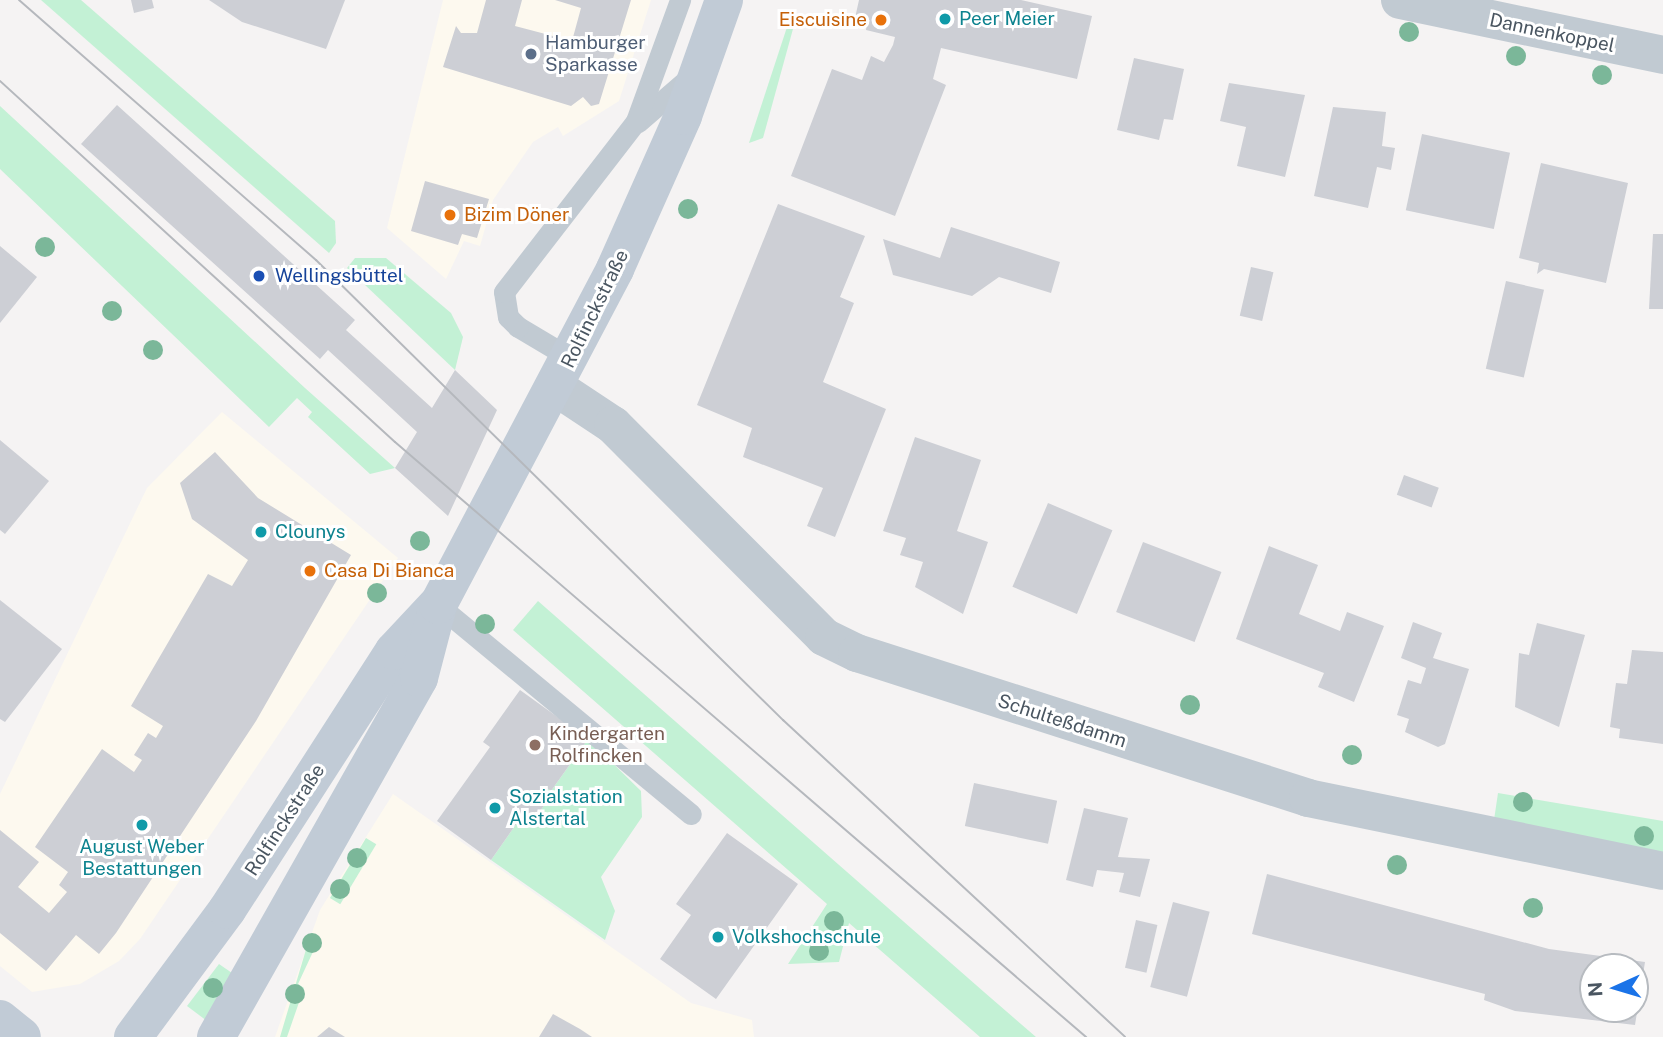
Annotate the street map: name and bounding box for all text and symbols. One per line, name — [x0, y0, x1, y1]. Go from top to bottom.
place label: Peer Meier — [959, 8, 1055, 30]
place label: Eiscuisine — [779, 9, 867, 31]
street label: Dannenkoppel — [1487, 9, 1617, 57]
marker: Peer Meier — [937, 11, 953, 27]
marker: Eiscuisine — [873, 12, 889, 28]
place label: Hamburger Sparkasse — [545, 32, 646, 76]
marker: Hamburger Sparkasse — [523, 46, 539, 62]
place label: Bizim Döner — [464, 204, 570, 226]
marker: Bizim Döner — [442, 207, 458, 223]
street label: Rolfinckstraße — [557, 246, 633, 372]
place label: Wellingsbüttel — [275, 265, 403, 287]
marker: Wellingsbüttel — [249, 266, 269, 286]
place label: Clounys — [275, 521, 345, 543]
marker: Clounys — [253, 524, 269, 540]
place label: Casa Di Bianca — [324, 560, 454, 582]
marker: Casa Di Bianca — [302, 563, 318, 579]
street label: Schulteßdamm — [995, 689, 1129, 753]
place label: Kindergarten Rolfincken — [549, 723, 665, 767]
marker: Kindergarten Rolfincken — [527, 737, 543, 753]
street label: Rolfinckstraße — [240, 760, 330, 880]
place label: Sozialstation Alstertal — [509, 786, 623, 830]
marker: Sozialstation Alstertal — [487, 800, 503, 816]
marker: August Weber Bestattungen — [134, 817, 150, 833]
place label: August Weber Bestattungen — [79, 836, 205, 880]
place label: Volkshochschule — [732, 926, 881, 948]
marker: Volkshochschule — [710, 929, 726, 945]
north arrow — [1579, 953, 1649, 1023]
text: N — [1584, 981, 1607, 998]

